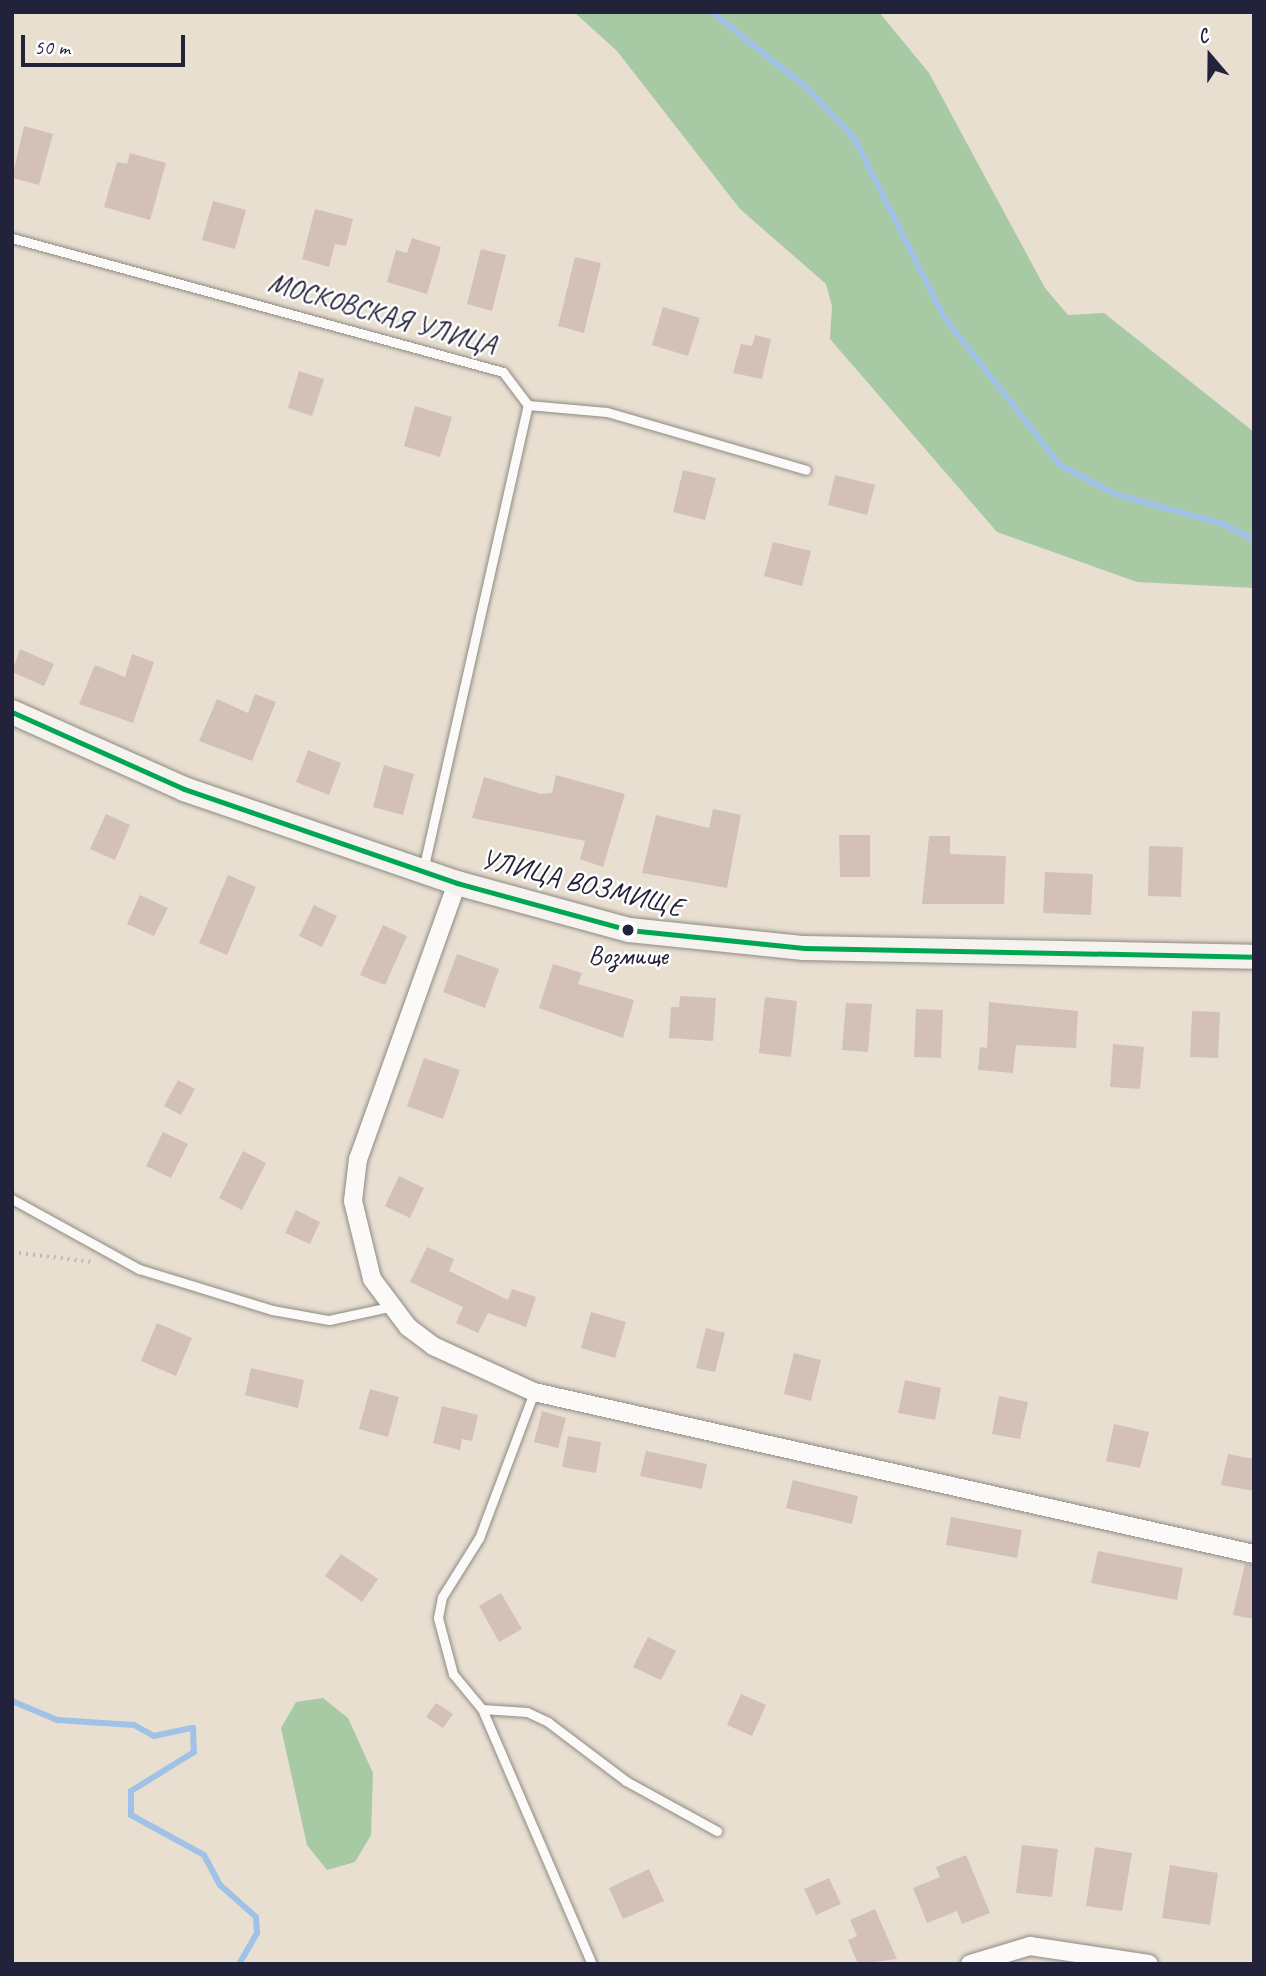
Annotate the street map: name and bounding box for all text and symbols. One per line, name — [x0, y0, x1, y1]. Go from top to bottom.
scale bar — [24, 21, 189, 65]
north arrow — [1175, 21, 1245, 91]
text: С — [1194, 23, 1211, 49]
text: 50 m — [34, 34, 70, 60]
street label: МОСКОВСКАЯ УЛИЦА — [265, 266, 499, 362]
street label: УЛИЦА ВОЗМИЩЕ — [478, 842, 686, 924]
marker: Возмище — [621, 923, 635, 937]
place label: Возмище — [588, 940, 668, 972]

